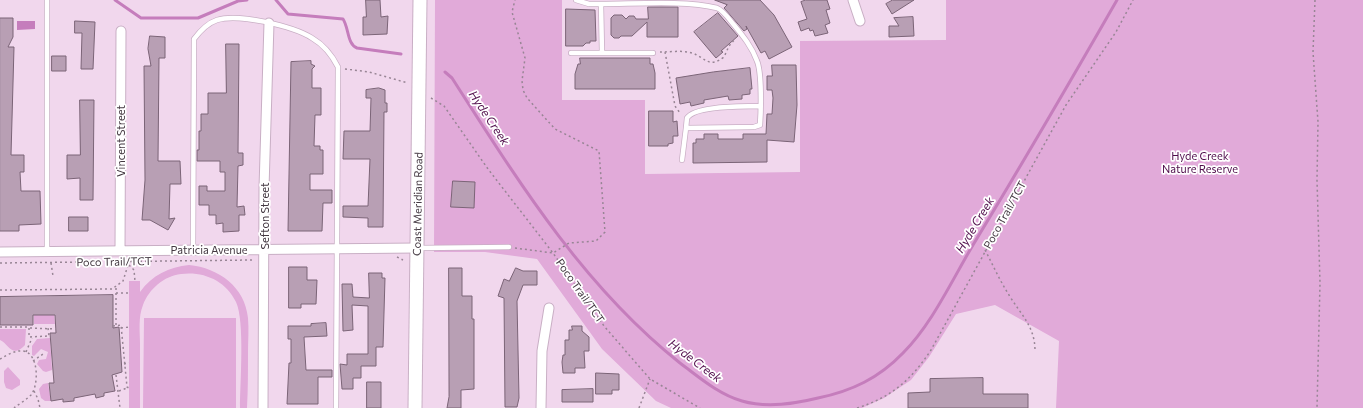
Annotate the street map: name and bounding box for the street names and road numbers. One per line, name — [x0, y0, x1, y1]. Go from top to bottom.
street label: Vincent Street — [114, 105, 128, 177]
street label: Coast Meridian Road — [410, 152, 426, 256]
street label: Poco Trail/TCT — [981, 179, 1029, 251]
street label: Sefton Street — [258, 182, 272, 250]
street label: Patricia Avenue — [170, 243, 248, 257]
street label: Poco Trail/TCT — [76, 255, 152, 269]
street label: Poco Trail/TCT — [553, 256, 607, 326]

